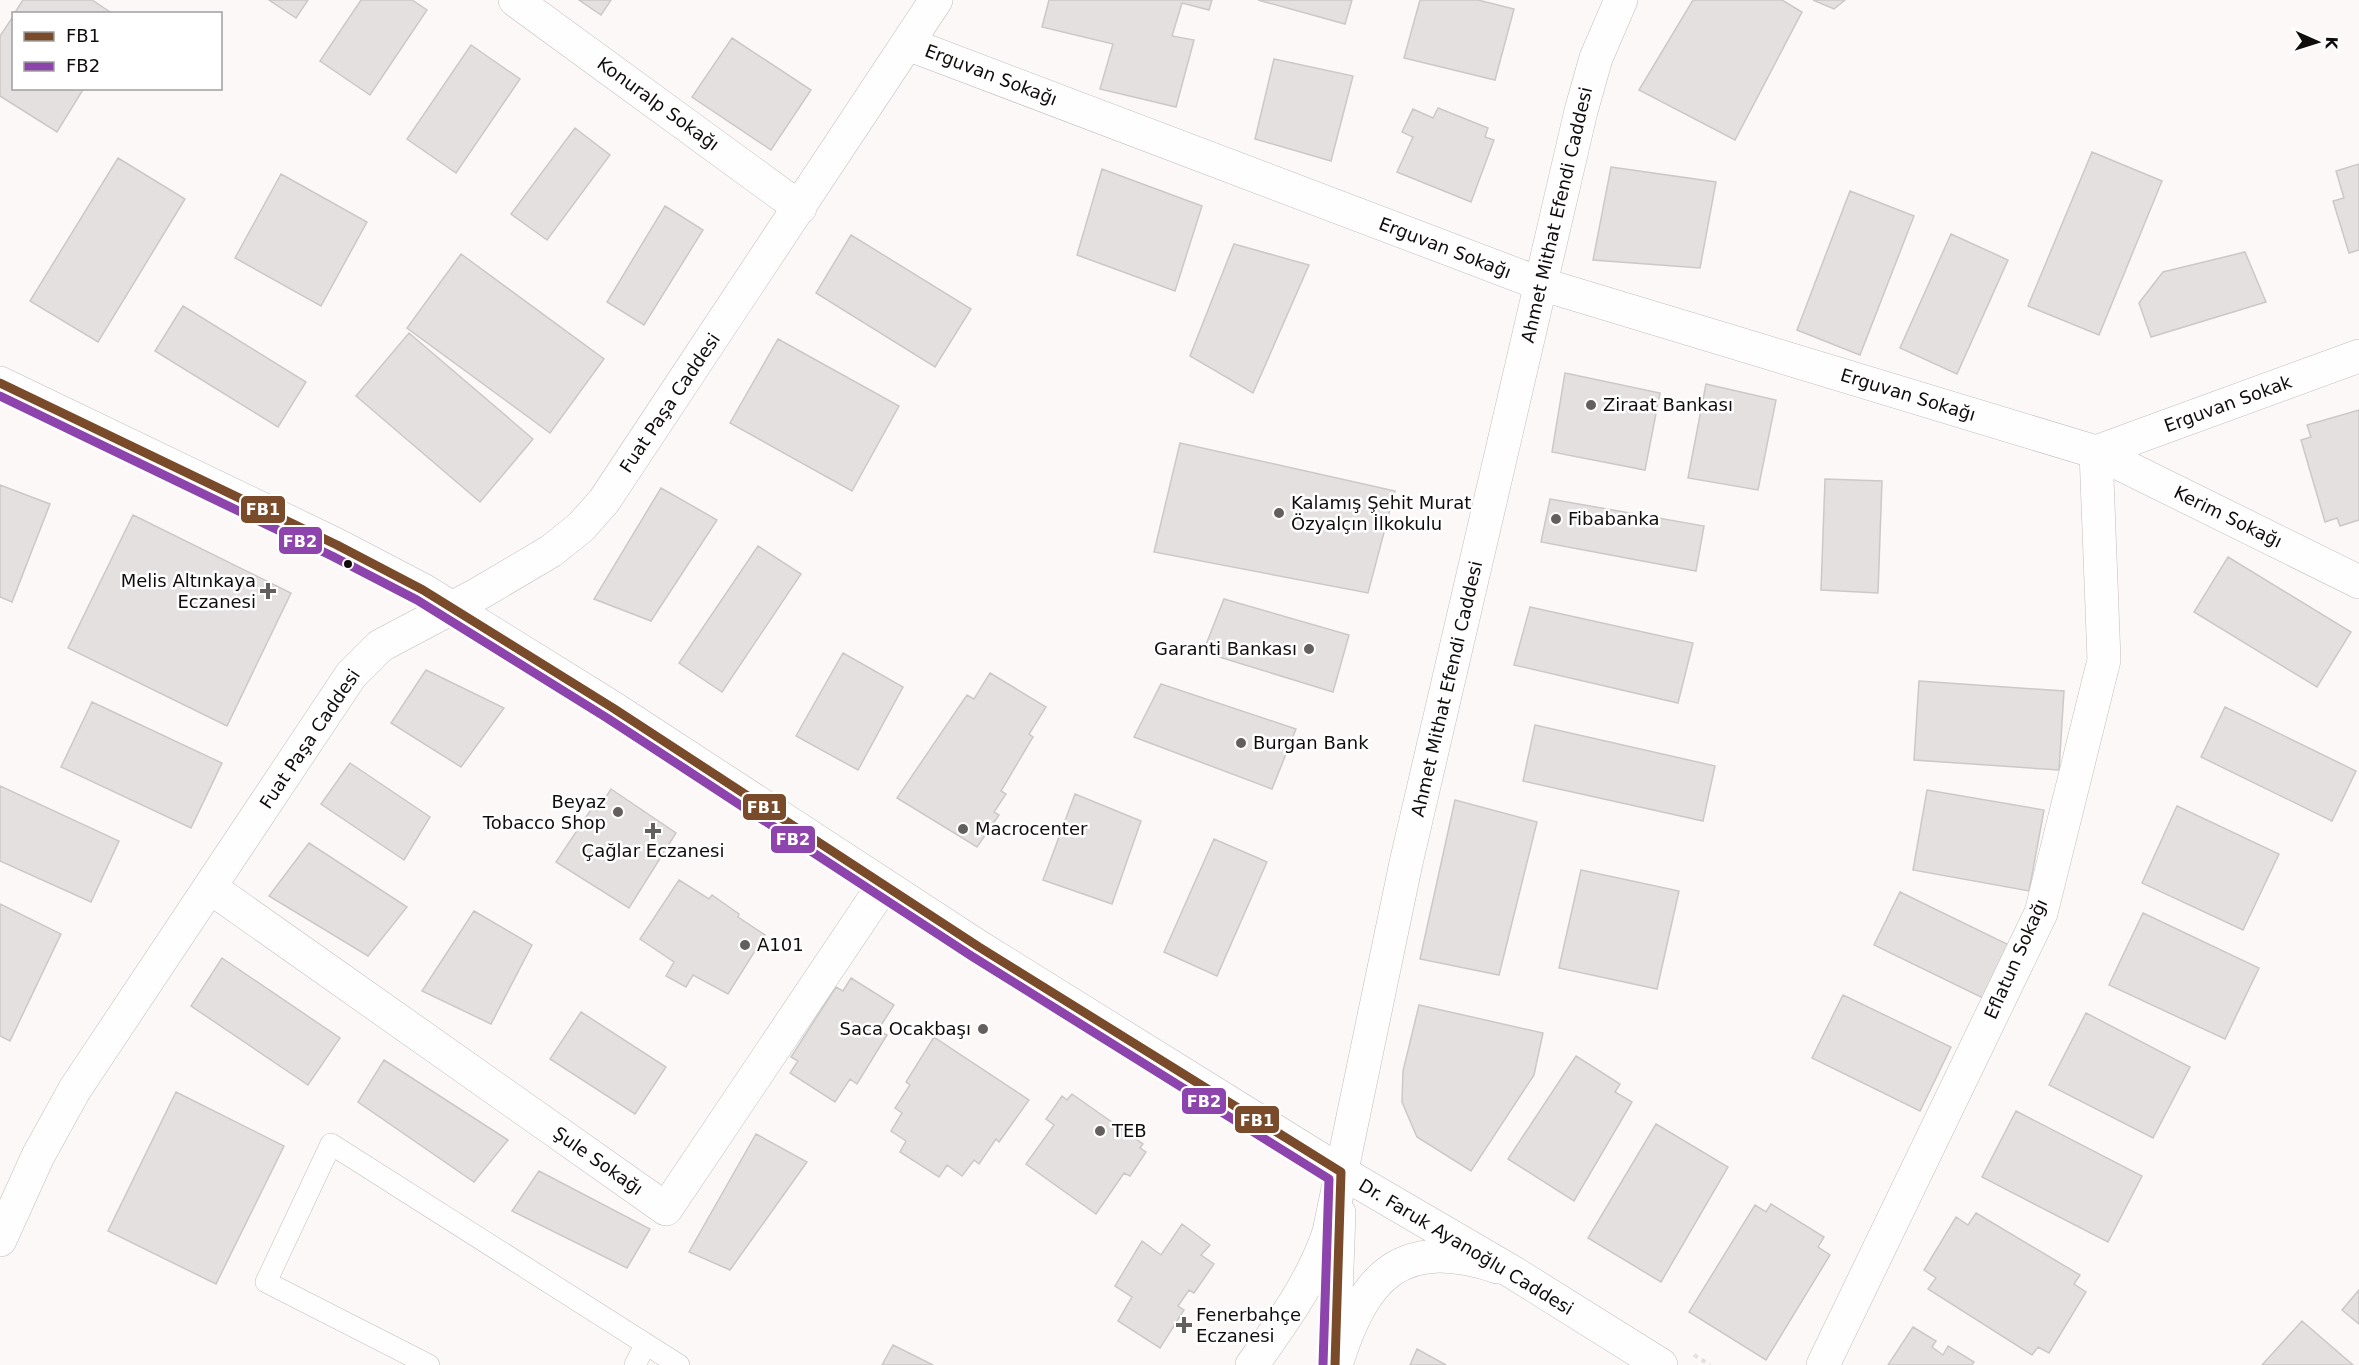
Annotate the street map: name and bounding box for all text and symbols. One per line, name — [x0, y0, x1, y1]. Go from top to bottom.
legend — [12, 12, 222, 90]
north arrow — [2287, 12, 2347, 72]
text: FB1 — [66, 25, 100, 46]
text: K — [2322, 36, 2341, 50]
street label: Erguvan Sokağı — [922, 40, 1060, 109]
street label: Konuralp Sokağı — [593, 52, 723, 155]
text: FB2 — [66, 55, 100, 76]
street label: Ahmet Mithat Efendi Caddesi — [1517, 85, 1596, 345]
street label: Erguvan Sokağı — [1376, 213, 1514, 282]
street label: Fuat Paşa Caddesi — [615, 329, 724, 476]
street label: Erguvan Sokağı — [1838, 364, 1978, 425]
street label: Erguvan Sokak — [2161, 371, 2295, 436]
place label: Ziraat Bankası — [1603, 394, 1733, 415]
marker: Ziraat Bankası — [1584, 398, 1598, 412]
street label: Kerim Sokağı — [2171, 481, 2286, 552]
place label: Kalamış Şehit Murat Özyalçın İlkokulu — [1291, 492, 1471, 534]
line badge: FB1 — [240, 495, 286, 524]
text: FB1 — [246, 500, 280, 519]
marker: Kalamış Şehit Murat Özyalçın İlkokulu — [1272, 506, 1286, 520]
place label: Fibabanka — [1568, 508, 1660, 529]
marker: Fibabanka — [1549, 512, 1563, 526]
line badge: FB2 — [278, 526, 323, 555]
text: FB2 — [283, 532, 317, 551]
unlabelled marker — [342, 558, 354, 570]
street label: Ahmet Mithat Efendi Caddesi — [1407, 559, 1486, 819]
place label: Melis Altınkaya Eczanesi — [121, 570, 256, 612]
marker: Melis Altınkaya Eczanesi — [261, 584, 275, 598]
place label: Garanti Bankası — [1154, 638, 1297, 659]
marker: Garanti Bankası — [1302, 642, 1316, 656]
street label: Fuat Paşa Caddesi — [255, 665, 364, 812]
place label: Burgan Bank — [1253, 732, 1369, 753]
marker: Burgan Bank — [1234, 736, 1248, 750]
place label: Beyaz Tobacco Shop — [482, 791, 606, 833]
line badge: FB1 — [742, 793, 787, 821]
text: FB1 — [747, 798, 781, 817]
marker: Beyaz Tobacco Shop — [611, 805, 625, 819]
place label: Macrocenter — [975, 818, 1088, 839]
marker: Macrocenter — [956, 822, 970, 836]
marker: Çağlar Eczanesi — [646, 824, 660, 838]
line badge: FB2 — [770, 825, 816, 854]
text: FB2 — [776, 830, 810, 849]
place label: Çağlar Eczanesi — [582, 840, 724, 861]
street label: Eflatun Sokağı — [1980, 895, 2051, 1022]
place label: A101 — [757, 934, 804, 955]
marker: A101 — [738, 938, 752, 952]
place label: Saca Ocakbaşı — [840, 1018, 971, 1039]
marker: Saca Ocakbaşı — [976, 1022, 990, 1036]
line badge: FB2 — [1181, 1087, 1227, 1115]
text: FB2 — [1187, 1092, 1221, 1111]
line badge: FB1 — [1234, 1105, 1280, 1134]
text: FB1 — [1240, 1111, 1274, 1130]
place label: TEB — [1111, 1120, 1147, 1141]
street label: Şule Sokağı — [549, 1122, 647, 1199]
marker: TEB — [1093, 1124, 1107, 1138]
street label: Dr. Faruk Ayanoğlu Caddesi — [1355, 1174, 1577, 1319]
place label: Fenerbahçe Eczanesi — [1196, 1304, 1301, 1346]
marker: Fenerbahçe Eczanesi — [1177, 1318, 1191, 1332]

